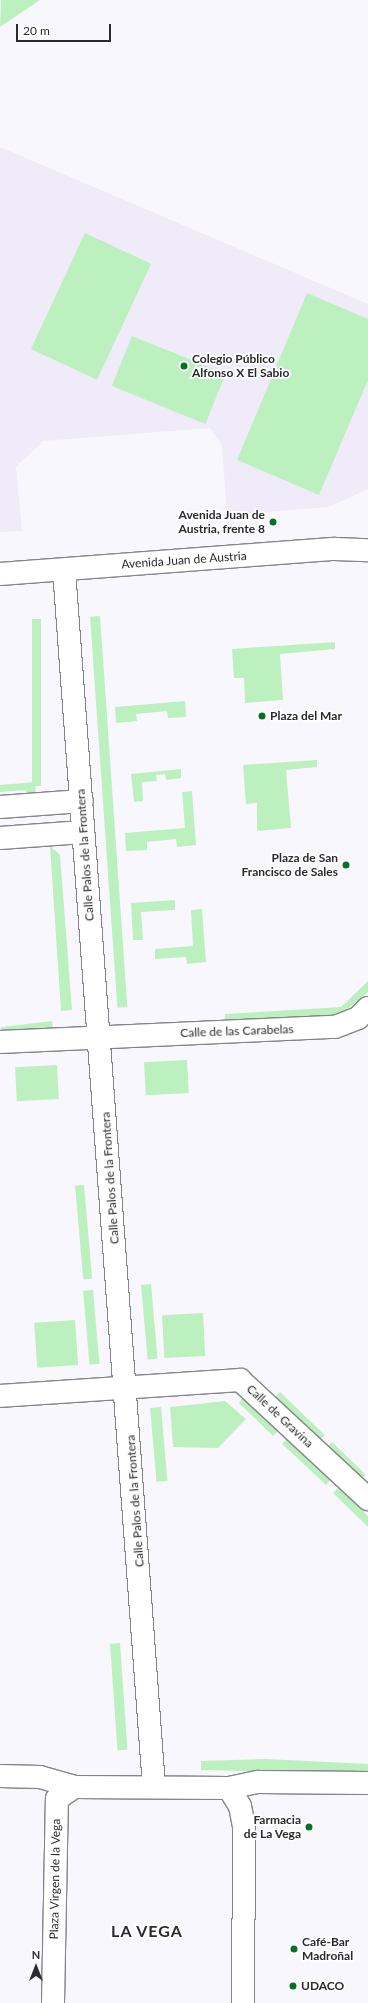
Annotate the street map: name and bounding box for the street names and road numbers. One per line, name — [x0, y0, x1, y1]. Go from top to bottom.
street label: Avenida Juan de Austria — [121, 548, 247, 572]
street label: Calle Palos de la Frontera — [73, 788, 97, 922]
street label: Calle de las Carabelas — [180, 1022, 294, 1040]
street label: Calle Palos de la Frontera — [98, 1111, 122, 1245]
street label: Calle de Gravina — [244, 1382, 316, 1450]
street label: Calle Palos de la Frontera — [123, 1434, 147, 1568]
street label: Plaza Virgen de la Vega — [47, 1818, 63, 1940]

